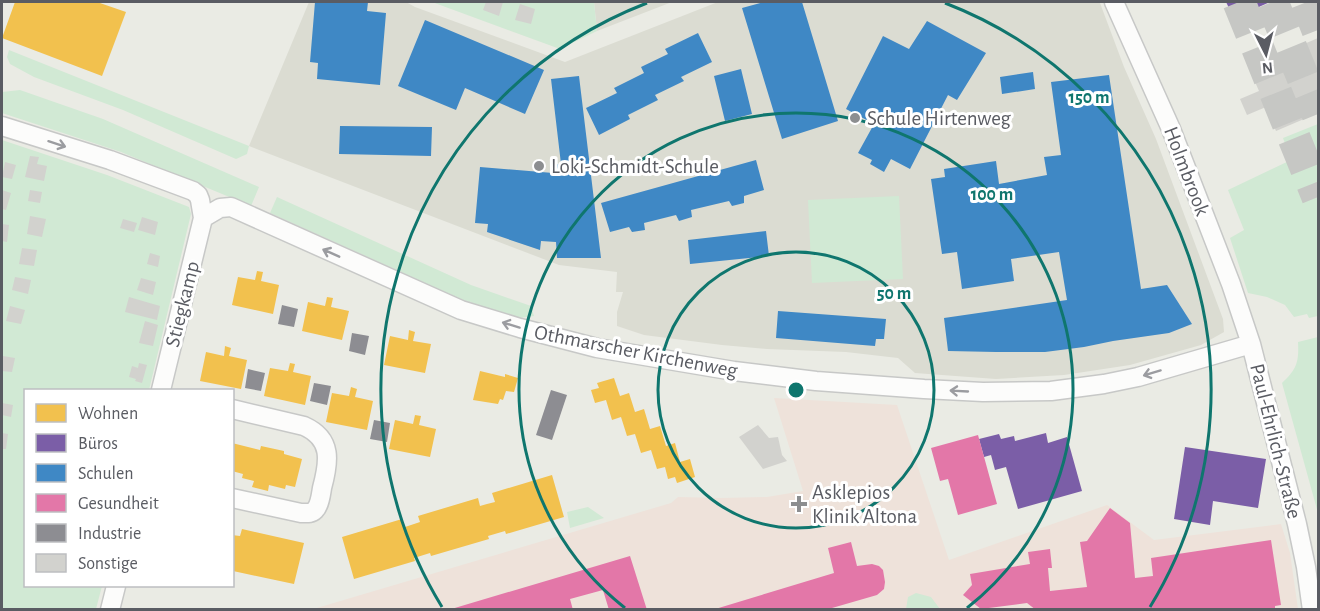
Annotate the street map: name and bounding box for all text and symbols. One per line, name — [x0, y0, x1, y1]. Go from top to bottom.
north arrow — [1236, 24, 1296, 84]
text: N — [1261, 59, 1274, 76]
text: 150 m — [1069, 89, 1109, 107]
place label: Schule Hirtenweg — [867, 108, 1012, 129]
marker: Schule Hirtenweg — [848, 111, 862, 125]
street label: Holmbrook — [1160, 124, 1213, 219]
one-way arrow — [47, 139, 66, 150]
place label: Loki-Schmidt-Schule — [551, 156, 719, 177]
marker: Loki-Schmidt-Schule — [532, 159, 546, 173]
text: 100 m — [971, 186, 1013, 204]
one-way arrow — [322, 246, 340, 258]
street label: Stiegkamp — [162, 259, 203, 349]
text: 50 m — [877, 285, 911, 303]
one-way arrow — [502, 319, 521, 330]
street label: Othmarscher Kirchenweg — [533, 321, 740, 382]
street label: Paul-Ehrlich-Straße — [1246, 361, 1305, 521]
one-way arrow — [1143, 368, 1162, 379]
centre of rings — [786, 380, 806, 400]
one-way arrow — [950, 385, 970, 396]
legend — [24, 389, 234, 587]
text: Wohnen — [78, 405, 138, 423]
text: Büros — [78, 435, 118, 453]
text: Schulen — [78, 465, 134, 483]
place label: Asklepios Klinik Altona — [812, 482, 917, 527]
text: Gesundheit — [78, 495, 159, 513]
marker: Asklepios Klinik Altona — [790, 495, 808, 513]
text: Industrie — [78, 525, 141, 543]
text: Sonstige — [78, 555, 138, 573]

